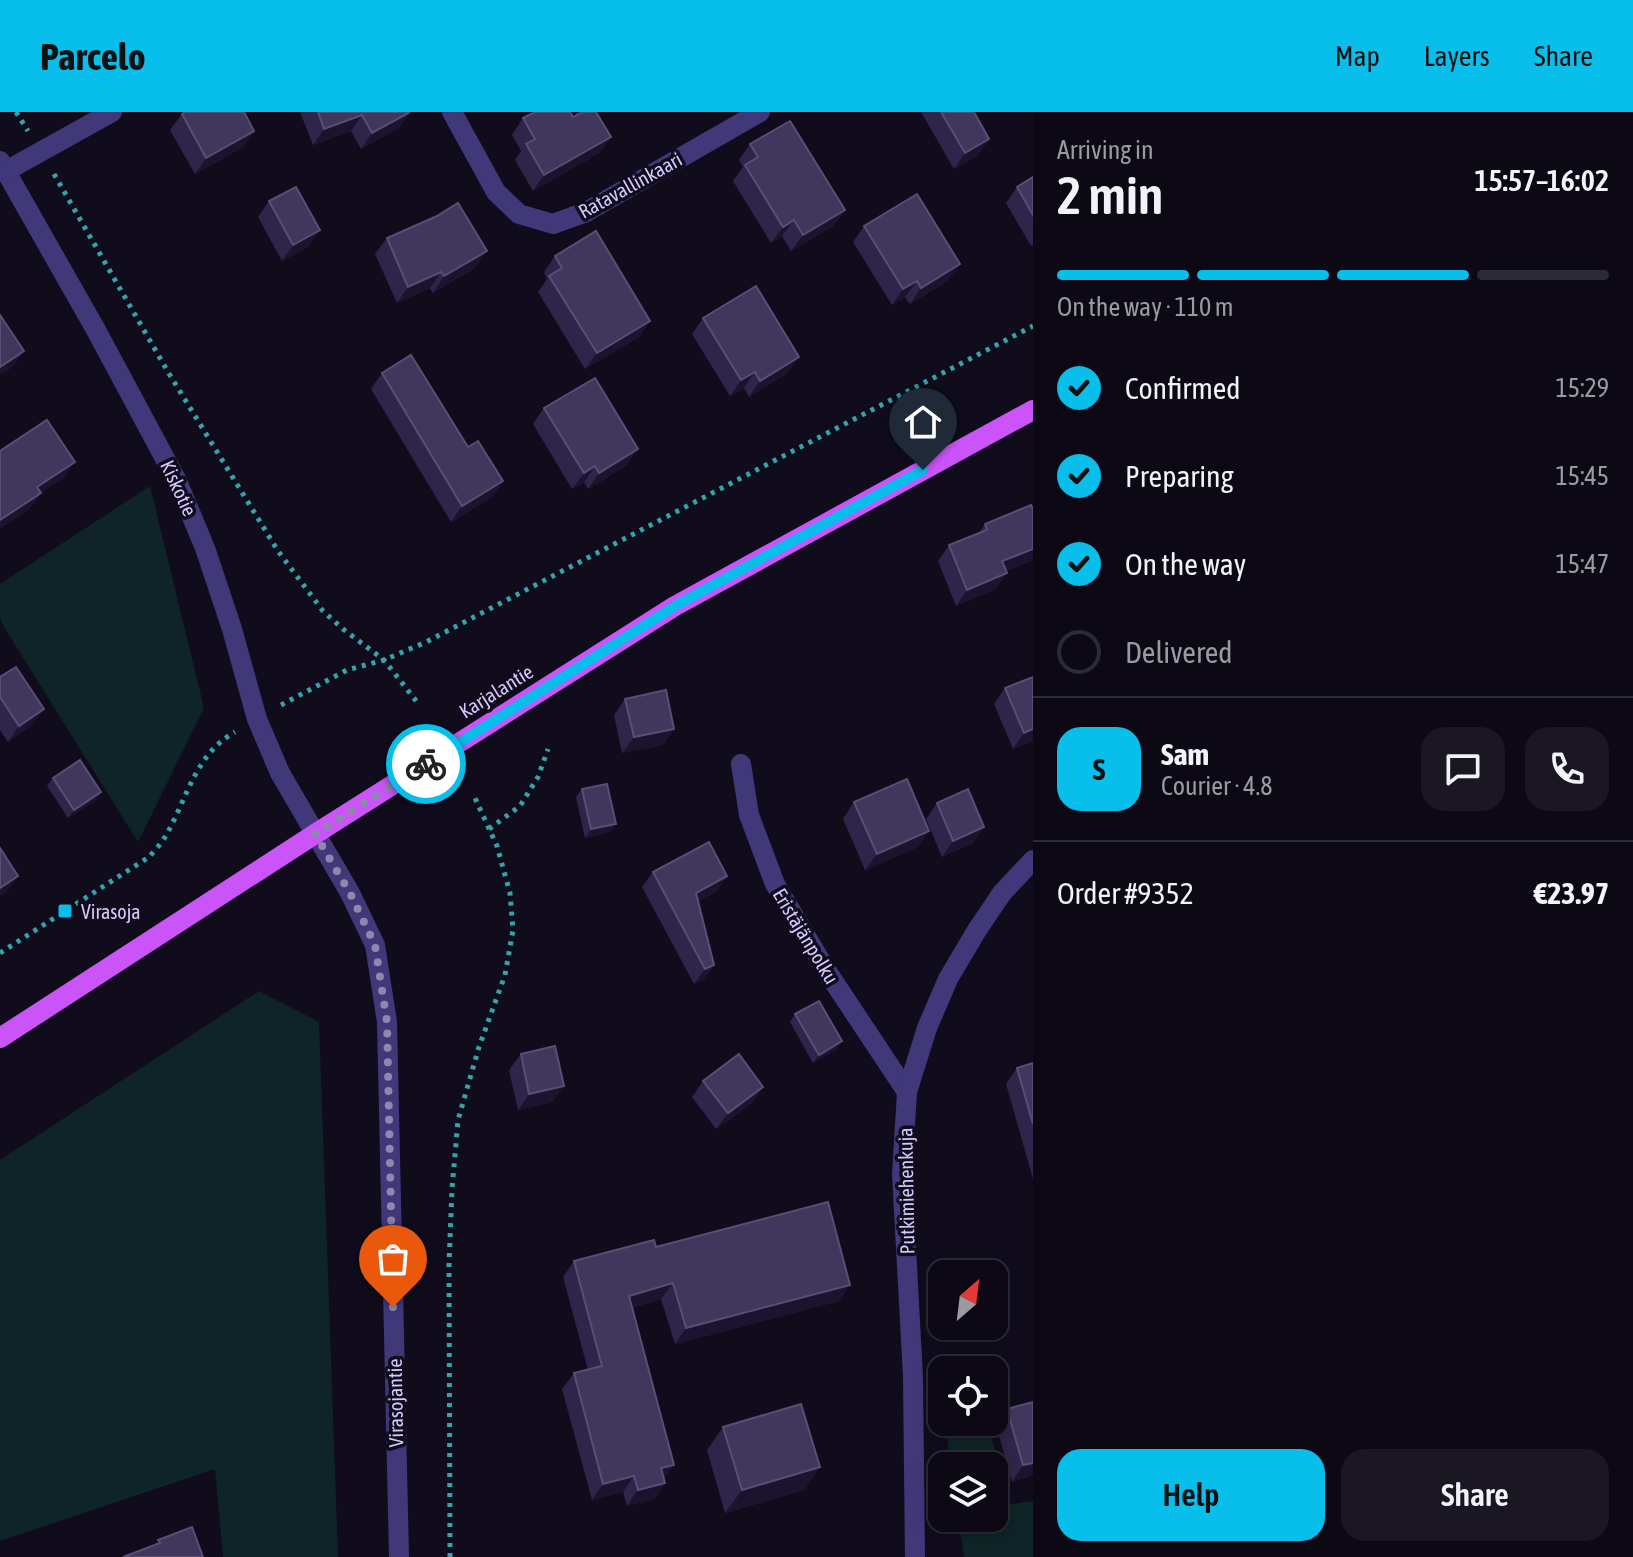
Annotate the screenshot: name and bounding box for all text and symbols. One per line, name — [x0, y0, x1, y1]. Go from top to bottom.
text: Parcelo — [40, 35, 146, 78]
text: Map — [1335, 40, 1380, 72]
text: Layers — [1424, 40, 1490, 72]
text: Share — [1534, 40, 1593, 72]
text: Arriving in — [1057, 135, 1154, 165]
street label: Ratavallinkaari — [574, 147, 686, 223]
text: 15:57–16:02 — [1474, 163, 1609, 197]
text: 2 min — [1057, 165, 1163, 225]
text: On the way · 110 m — [1057, 292, 1234, 322]
icon: check — [1057, 366, 1101, 410]
text: Confirmed — [1125, 371, 1240, 405]
text: 15:29 — [1555, 373, 1609, 403]
pin — [889, 388, 957, 470]
icon: home — [901, 400, 945, 444]
icon: check — [1057, 454, 1101, 498]
street label: Kiskotie — [156, 457, 202, 519]
text: Preparing — [1125, 459, 1234, 493]
text: 15:45 — [1555, 461, 1609, 491]
icon: check — [1057, 542, 1101, 586]
text: On the way — [1125, 547, 1246, 581]
text: 15:47 — [1555, 549, 1609, 579]
text: Delivered — [1125, 635, 1233, 669]
street label: Karjalantie — [455, 659, 537, 723]
courier — [386, 724, 466, 804]
button: chat — [1421, 727, 1505, 811]
button: phone — [1525, 727, 1609, 811]
text: Sam — [1161, 737, 1209, 771]
icon: bike — [404, 742, 448, 786]
text: S — [1093, 752, 1105, 786]
text: Courier · 4.8 — [1161, 771, 1272, 801]
text: Order #9352 — [1057, 876, 1194, 910]
text: €23.97 — [1534, 876, 1609, 910]
street label: Eristäjänpolku — [768, 884, 844, 988]
place label: Virasoja — [81, 900, 141, 923]
marker: Virasoja — [56, 902, 74, 920]
street label: Putkimiehenkuja — [893, 1127, 919, 1255]
pin — [359, 1225, 427, 1307]
icon: bag — [371, 1237, 415, 1281]
north arrow — [928, 1260, 1008, 1340]
map controls — [928, 1260, 1008, 1532]
button: locate — [928, 1356, 1008, 1436]
street label: Virasojantie — [383, 1358, 407, 1448]
button: Help — [1057, 1449, 1325, 1541]
button: Share — [1341, 1449, 1609, 1541]
button: layers — [928, 1452, 1008, 1532]

